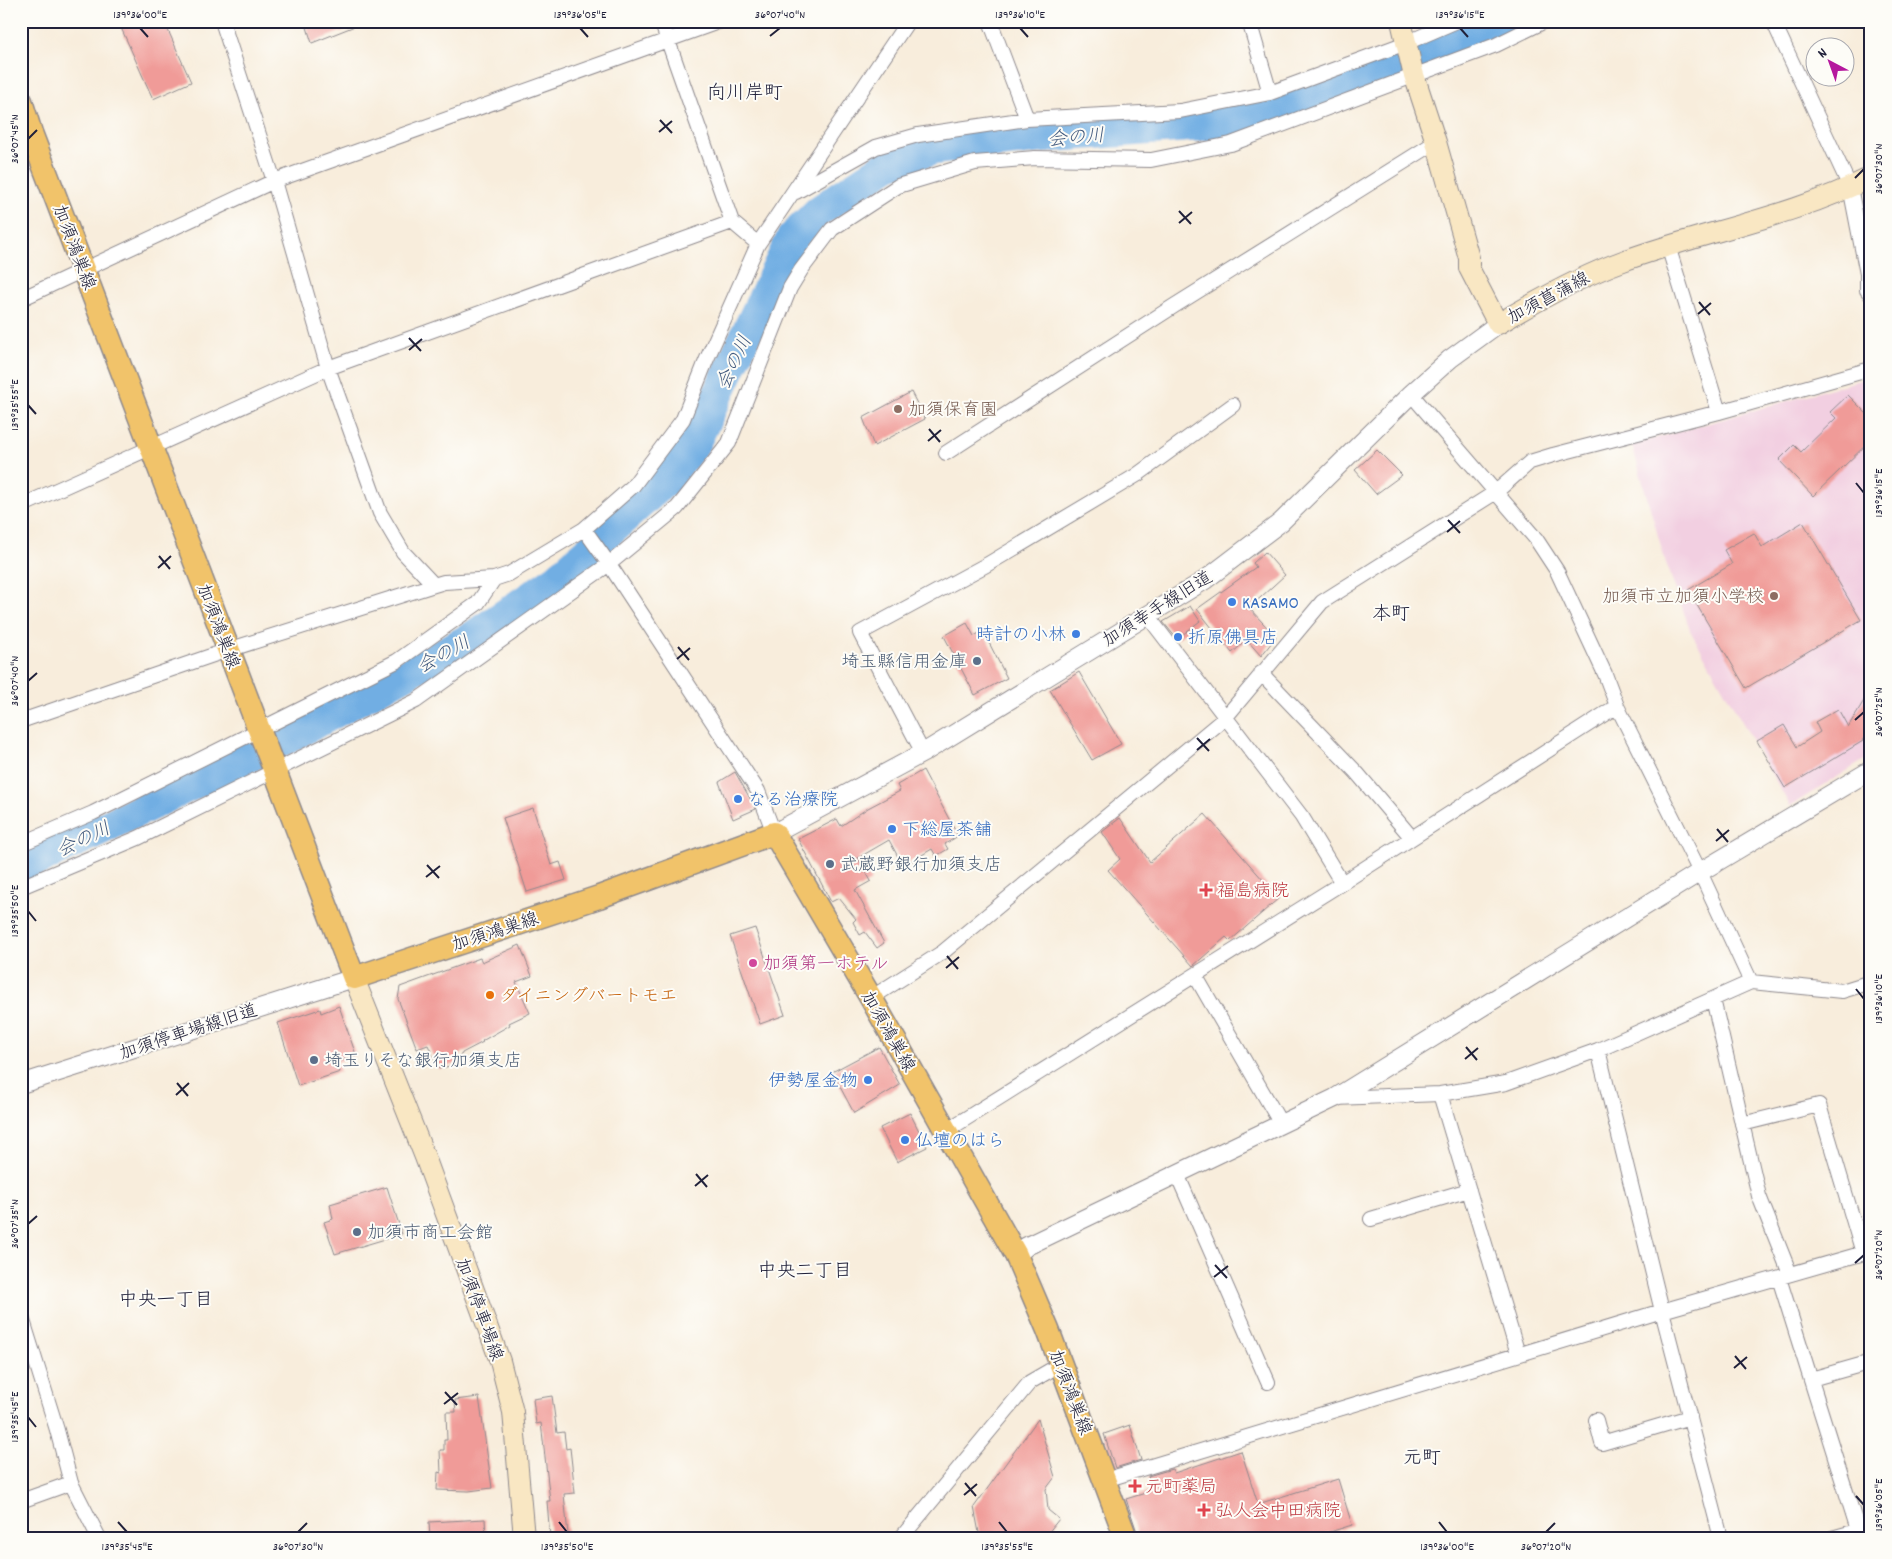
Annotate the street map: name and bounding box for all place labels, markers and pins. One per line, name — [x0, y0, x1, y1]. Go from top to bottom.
place label: 加須保育園 — [908, 399, 998, 424]
marker: 加須保育園 — [892, 403, 904, 415]
place label: 加須市立加須小学校 — [1602, 586, 1764, 611]
marker: 加須市立加須小学校 — [1768, 590, 1780, 602]
place label: KASAMO — [1242, 592, 1299, 617]
marker: KASAMO — [1226, 596, 1238, 608]
place label: 時計の小林 — [976, 624, 1066, 649]
place label: 折原佛具店 — [1188, 627, 1278, 652]
marker: 時計の小林 — [1070, 628, 1082, 640]
marker: 折原佛具店 — [1172, 631, 1184, 643]
place label: 埼玉縣信用金庫 — [841, 651, 967, 676]
marker: 埼玉縣信用金庫 — [971, 655, 983, 667]
place label: なる治療院 — [748, 789, 838, 814]
marker: なる治療院 — [732, 793, 744, 805]
place label: 下総屋茶舗 — [902, 819, 992, 844]
marker: 下総屋茶舗 — [886, 823, 898, 835]
place label: 武蔵野銀行加須支店 — [840, 854, 1002, 879]
marker: 武蔵野銀行加須支店 — [824, 858, 836, 870]
place label: 福島病院 — [1217, 880, 1289, 905]
marker: 福島病院 — [1199, 883, 1213, 897]
place label: 加須第一ホテル — [763, 953, 888, 978]
marker: 加須第一ホテル — [747, 957, 759, 969]
place label: ダイニングバートモエ — [500, 985, 677, 1010]
marker: ダイニングバートモエ — [484, 989, 496, 1001]
place label: 埼玉りそな銀行加須支店 — [324, 1050, 522, 1075]
marker: 埼玉りそな銀行加須支店 — [308, 1054, 320, 1066]
place label: 伊勢屋金物 — [768, 1070, 858, 1095]
marker: 伊勢屋金物 — [862, 1074, 874, 1086]
place label: 仏壇のはら — [915, 1130, 1005, 1155]
marker: 仏壇のはら — [899, 1134, 911, 1146]
place label: 加須市商工会館 — [367, 1222, 493, 1247]
marker: 加須市商工会館 — [351, 1226, 363, 1238]
place label: 元町薬局 — [1145, 1476, 1217, 1501]
marker: 元町薬局 — [1129, 1480, 1141, 1492]
place label: 弘人会中田病院 — [1215, 1500, 1341, 1525]
marker: 弘人会中田病院 — [1197, 1503, 1211, 1517]

